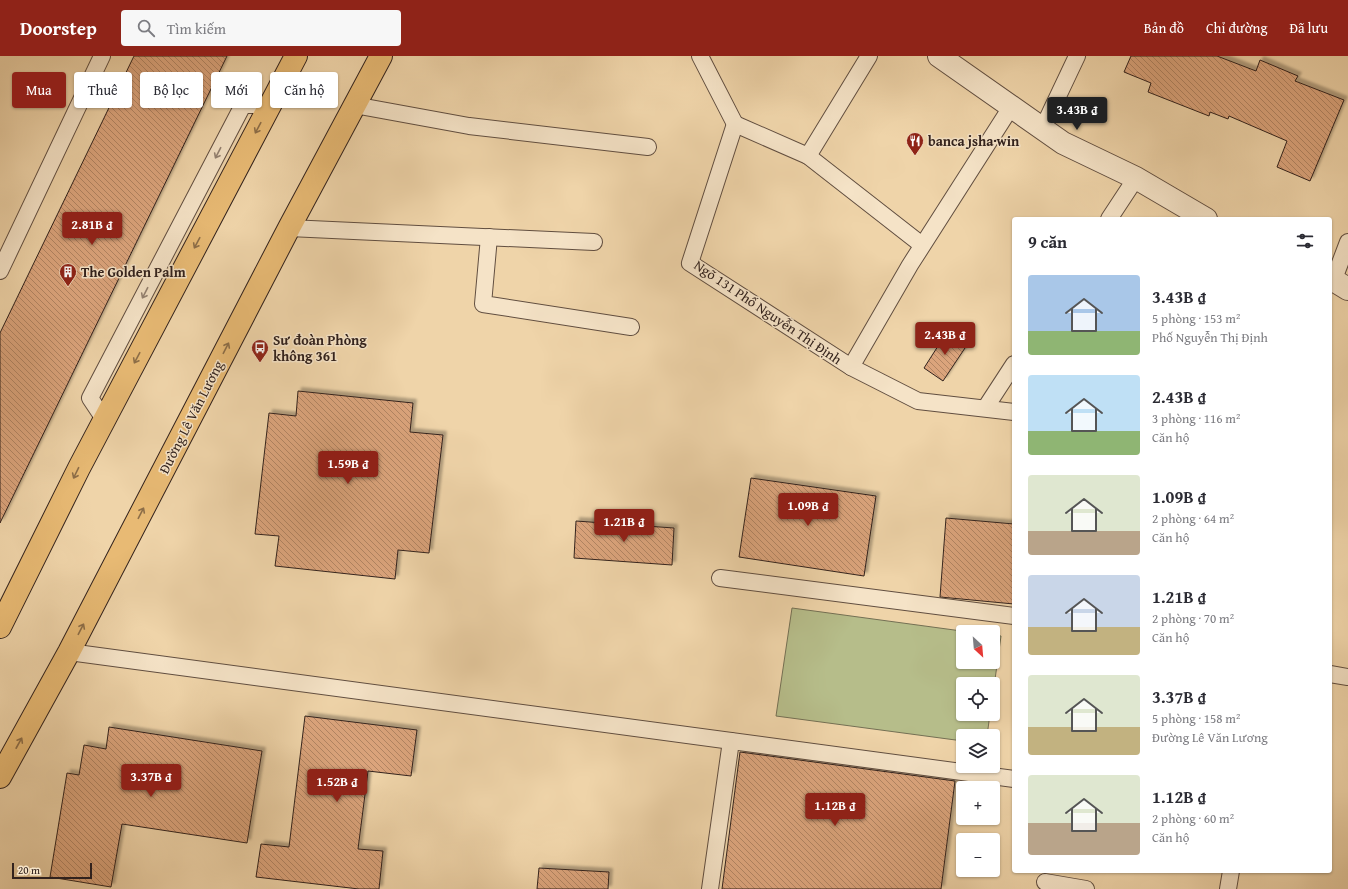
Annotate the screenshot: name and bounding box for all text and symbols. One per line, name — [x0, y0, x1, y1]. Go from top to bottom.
search box — [121, 10, 401, 46]
text: Doorstep — [20, 14, 97, 42]
icon: search — [135, 17, 157, 39]
text: Tìm kiếm — [167, 18, 226, 39]
text: Bản đồ — [1144, 18, 1184, 38]
text: Chỉ đường — [1206, 18, 1267, 38]
text: Đã lưu — [1289, 18, 1328, 38]
chip: Mua — [12, 72, 66, 108]
chip: Thuê — [74, 72, 132, 108]
chip: Bộ lọc — [140, 72, 203, 108]
chip: Mới — [211, 72, 262, 108]
chip: Căn hộ — [270, 72, 338, 108]
pin: 3.43B ₫ — [1040, 97, 1114, 131]
text: 3.43B ₫ — [1056, 100, 1098, 119]
one-way arrow — [254, 121, 261, 133]
restaurant icon: banca jsha·win — [905, 131, 925, 156]
place label: banca jsha·win — [928, 131, 1020, 151]
one-way arrow — [214, 147, 221, 159]
pin: 2.81B ₫ — [55, 212, 129, 246]
text: 2.81B ₫ — [71, 215, 113, 234]
text: 9 căn — [1028, 229, 1067, 254]
icon: filters — [1294, 230, 1316, 252]
one-way arrow — [193, 236, 201, 248]
street label: Ngõ 131 Phố Nguyễn Thị Định — [690, 255, 846, 369]
building icon: The Golden Palm — [58, 262, 78, 287]
place label: The Golden Palm — [81, 262, 186, 282]
text: 3.43B ₫ — [1152, 284, 1206, 309]
one-way arrow — [141, 287, 148, 299]
icon: home — [1060, 291, 1108, 339]
text: 5 phòng · 153 m² — [1152, 309, 1240, 328]
pin: 2.43B ₫ — [908, 322, 982, 356]
text: 2.43B ₫ — [924, 325, 966, 344]
text: Phố Nguyễn Thị Định — [1152, 328, 1268, 347]
place label: Sư đoàn Phòng không 361 — [273, 330, 367, 366]
bus stop icon: Sư đoàn Phòng không 361 — [250, 338, 270, 363]
one-way arrow — [223, 342, 231, 354]
one-way arrow — [132, 351, 140, 363]
street label: Đường Lê Văn Lương — [154, 357, 228, 477]
text: 2.43B ₫ — [1152, 384, 1206, 409]
icon: home — [1060, 391, 1108, 439]
text: 3 phòng · 116 m² — [1152, 409, 1240, 428]
text: Căn hộ — [1152, 428, 1189, 447]
pin: 1.59B ₫ — [311, 451, 385, 485]
text: 1.59B ₫ — [327, 454, 369, 473]
one-way arrow — [72, 466, 79, 478]
text: 1.09B ₫ — [1152, 484, 1206, 509]
icon: home — [1060, 491, 1108, 539]
pin: 1.09B ₫ — [771, 493, 845, 527]
text: 1.09B ₫ — [787, 496, 829, 515]
one-way arrow — [138, 507, 145, 519]
pin: 1.21B ₫ — [587, 509, 661, 543]
text: 2 phòng · 64 m² — [1152, 509, 1234, 528]
text: 1.21B ₫ — [603, 512, 645, 531]
text: Căn hộ — [1152, 528, 1189, 547]
text: 1.21B ₫ — [1152, 584, 1206, 609]
icon: home — [1060, 591, 1108, 639]
text: 2 phòng · 70 m² — [1152, 609, 1234, 628]
one-way arrow — [78, 623, 85, 635]
north arrow — [956, 625, 1000, 669]
map controls — [956, 625, 1000, 877]
text: Căn hộ — [1152, 628, 1189, 647]
button: locate — [956, 677, 1000, 721]
text: 3.37B ₫ — [1152, 684, 1206, 709]
icon: home — [1060, 691, 1108, 739]
text: 5 phòng · 158 m² — [1152, 709, 1240, 728]
text: Đường Lê Văn Lương — [1152, 728, 1268, 747]
button: layers — [956, 729, 1000, 773]
one-way arrow — [15, 737, 23, 749]
pin: 3.37B ₫ — [114, 764, 188, 798]
text: 3.37B ₫ — [130, 767, 172, 786]
pin: 1.52B ₫ — [300, 769, 374, 803]
text: 1.52B ₫ — [316, 772, 358, 791]
button: + — [956, 781, 1000, 825]
text: 1.12B ₫ — [1152, 784, 1206, 809]
icon: home — [1060, 791, 1108, 839]
pin: 1.12B ₫ — [798, 793, 872, 827]
text: 1.12B ₫ — [814, 796, 856, 815]
text: 2 phòng · 60 m² — [1152, 809, 1234, 828]
text: Căn hộ — [1152, 828, 1189, 847]
button: − — [956, 833, 1000, 877]
scale bar — [12, 861, 92, 880]
text: 20 m — [18, 862, 40, 878]

